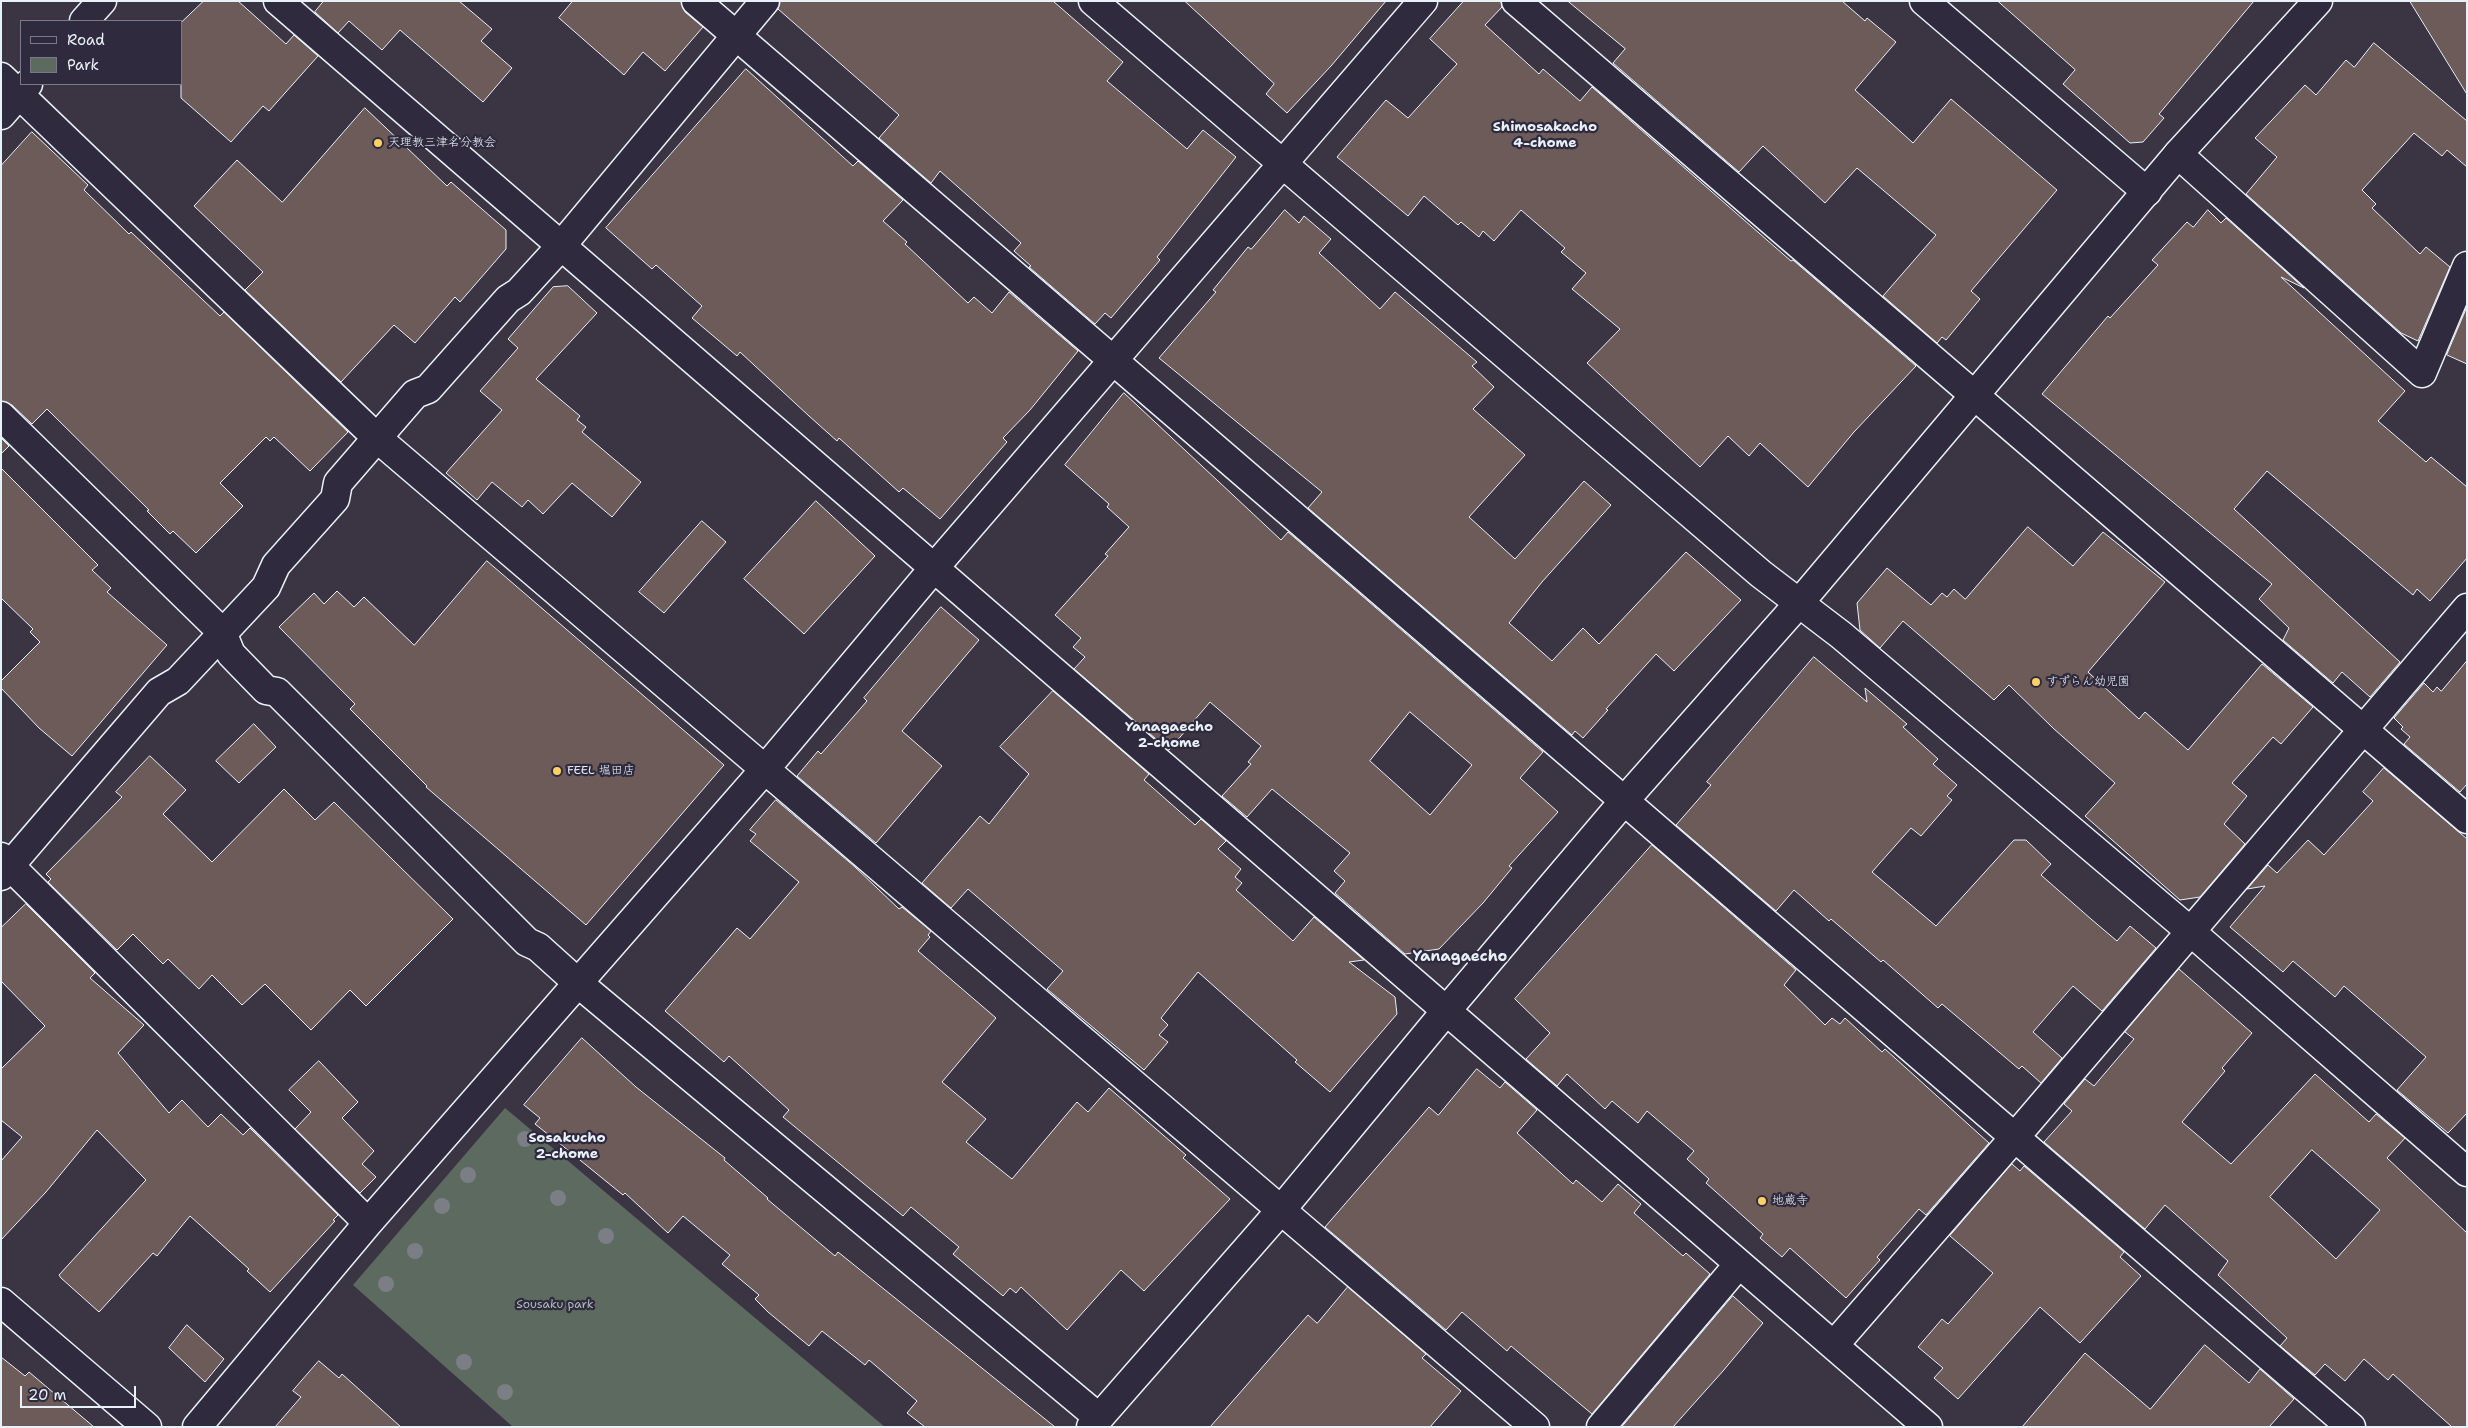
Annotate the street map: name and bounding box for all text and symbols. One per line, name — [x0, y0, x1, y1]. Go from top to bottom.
legend — [20, 20, 182, 85]
text: Road — [67, 30, 105, 50]
text: Park — [67, 55, 99, 75]
district label: Shimosakacho 4-chome — [1493, 119, 1597, 152]
place label: 天理教三津名分教会 — [388, 136, 496, 150]
marker: 天理教三津名分教会 — [372, 137, 384, 149]
place label: すずらん幼児園 — [2046, 675, 2130, 689]
marker: すずらん幼児園 — [2030, 676, 2042, 688]
district label: Yanagaecho 2-chome — [1125, 719, 1213, 752]
place label: FEEL 堀田店 — [567, 764, 635, 778]
marker: FEEL 堀田店 — [551, 765, 563, 777]
district label: Yanagaecho — [1413, 948, 1507, 966]
district label: Sosakucho 2-chome — [528, 1130, 606, 1162]
place label: 地蔵寺 — [1772, 1194, 1808, 1208]
marker: 地蔵寺 — [1756, 1195, 1768, 1207]
park label: Sousaku park — [516, 1298, 594, 1312]
scale bar — [22, 1376, 139, 1408]
text: 20 m — [28, 1385, 67, 1405]

